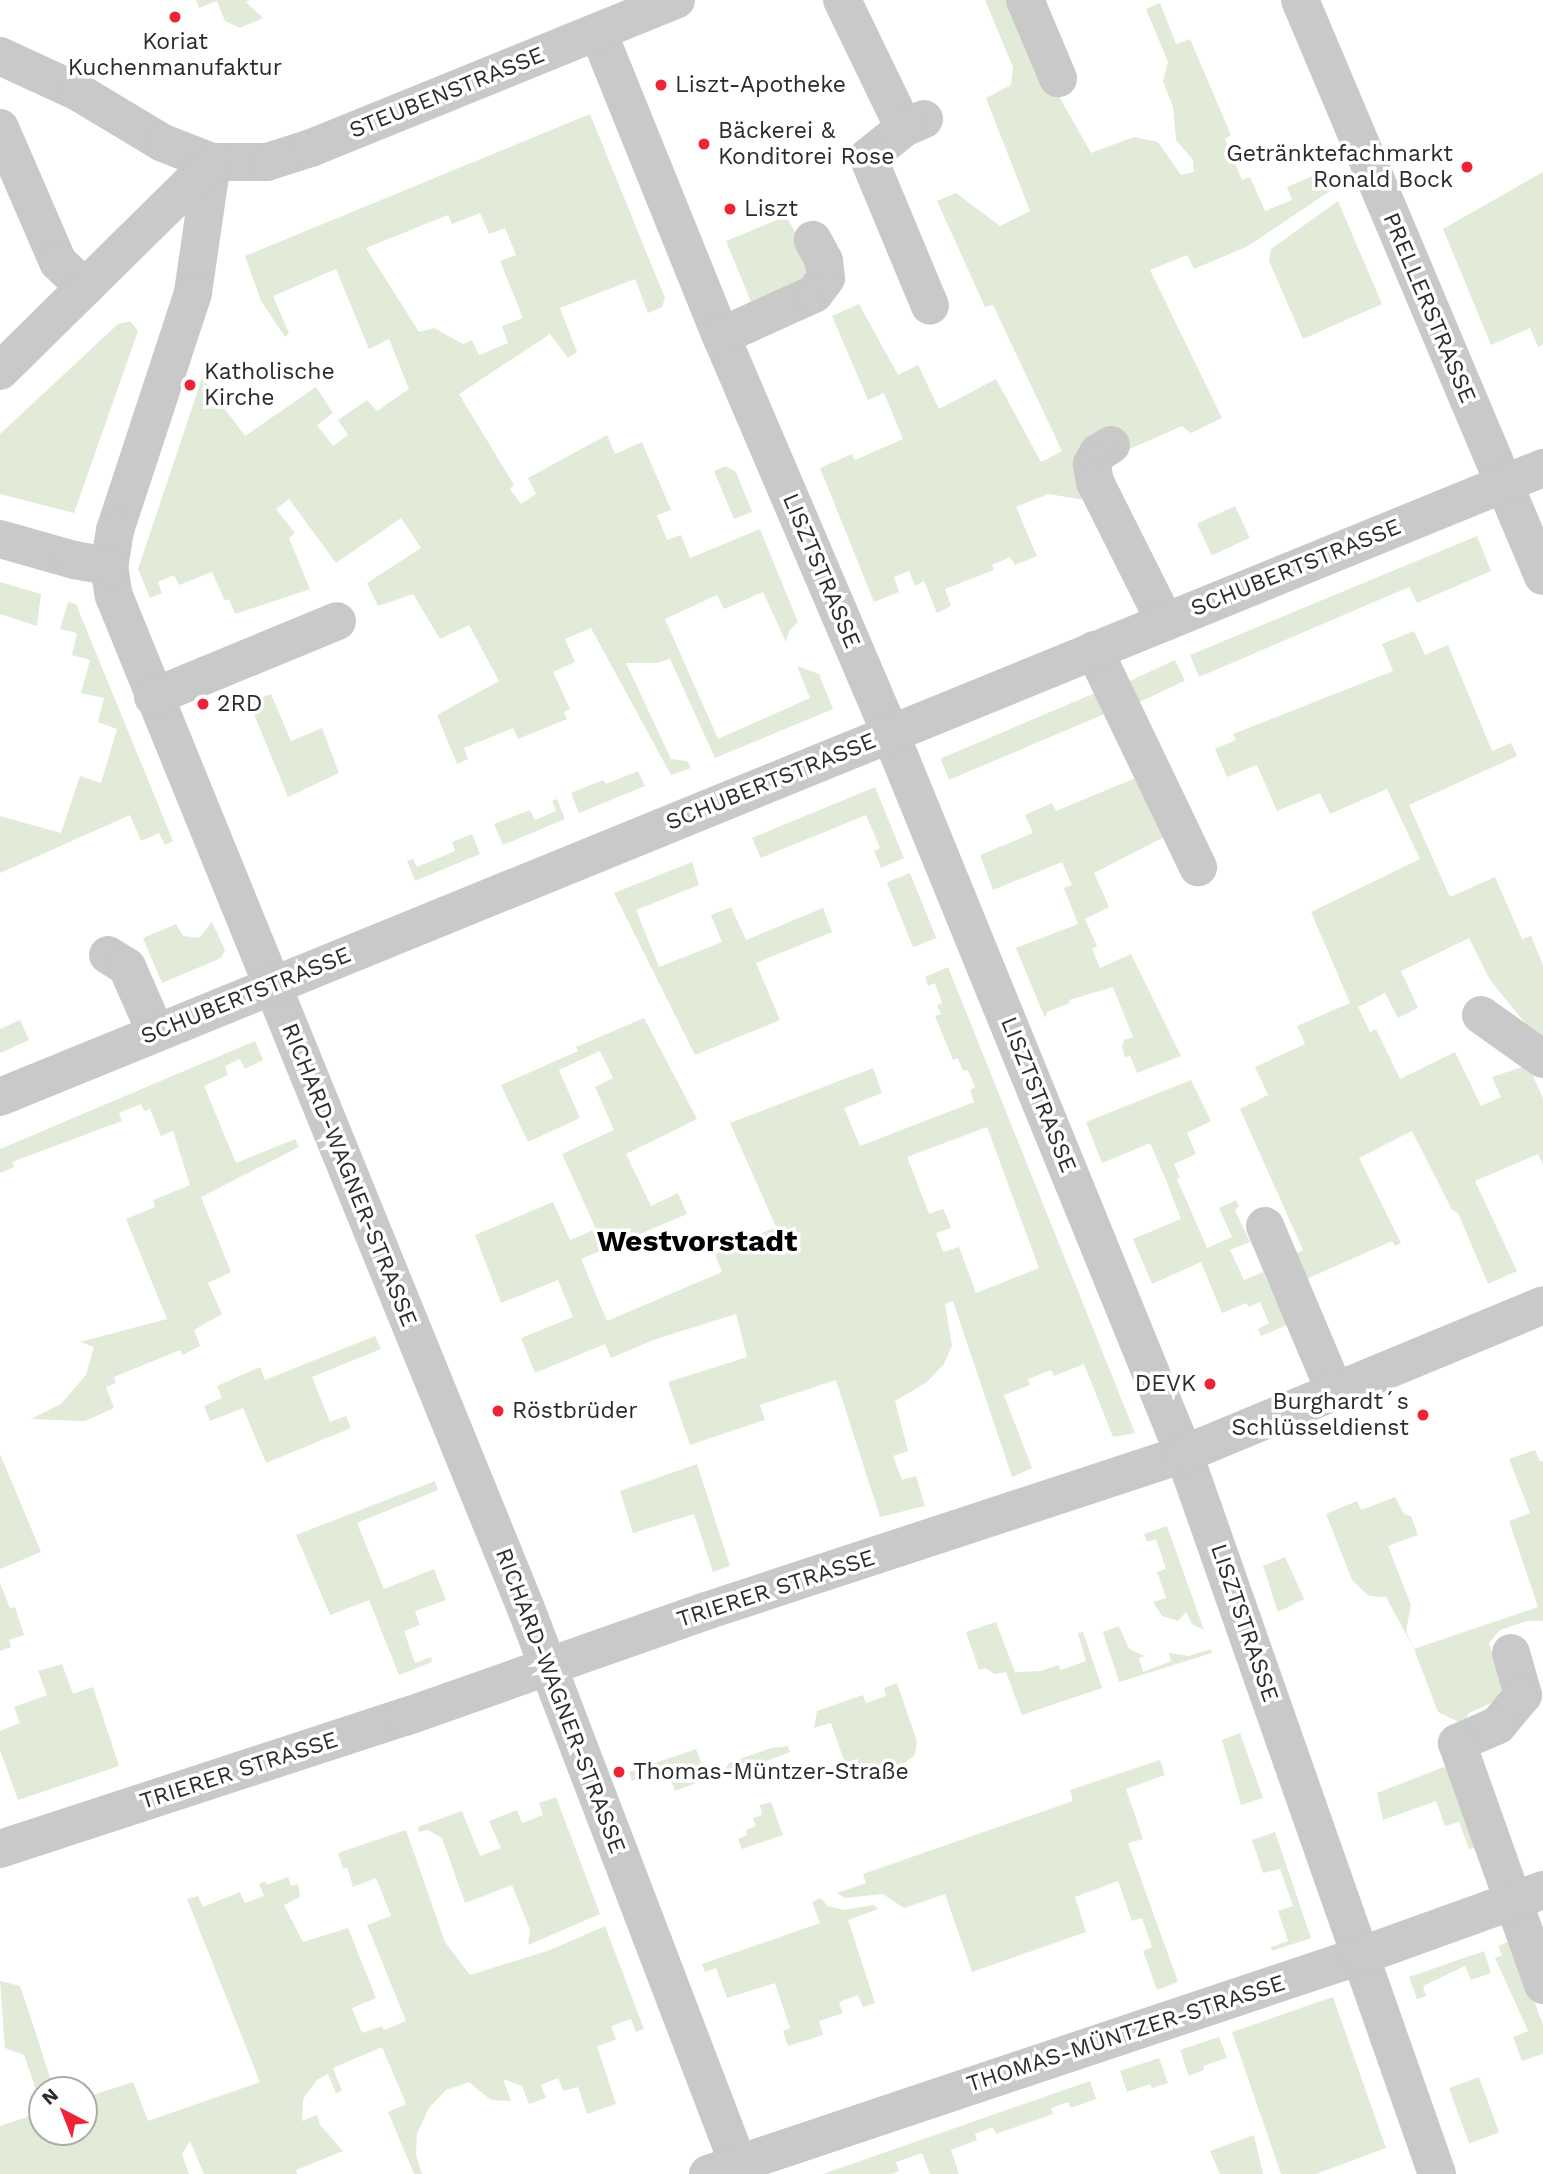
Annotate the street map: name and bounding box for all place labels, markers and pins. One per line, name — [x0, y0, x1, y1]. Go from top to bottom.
marker: Koriat Kuchenmanufaktur — [167, 9, 183, 25]
place label: Koriat Kuchenmanufaktur — [68, 28, 282, 82]
place label: Liszt-Apotheke — [675, 71, 846, 99]
marker: Liszt-Apotheke — [653, 77, 669, 93]
place label: Bäckerei & Konditorei Rose — [718, 117, 894, 171]
marker: Bäckerei & Konditorei Rose — [696, 136, 712, 152]
place label: Getränktefachmarkt Ronald Bock — [1226, 140, 1453, 194]
marker: Getränktefachmarkt Ronald Bock — [1459, 159, 1475, 175]
place label: Liszt — [744, 195, 798, 223]
marker: Liszt — [722, 201, 738, 217]
place label: Katholische Kirche — [204, 358, 335, 412]
marker: Katholische Kirche — [182, 377, 198, 393]
place label: 2RD — [217, 690, 262, 718]
marker: 2RD — [195, 696, 211, 712]
place label: DEVK — [1135, 1370, 1196, 1398]
marker: DEVK — [1202, 1376, 1218, 1392]
place label: Burghardt´s Schlüsseldienst — [1232, 1388, 1409, 1442]
place label: Röstbrüder — [512, 1397, 638, 1425]
marker: Röstbrüder — [490, 1403, 506, 1419]
marker: Burghardt´s Schlüsseldienst — [1415, 1407, 1431, 1423]
place label: Thomas-Müntzer-Straße — [633, 1758, 909, 1786]
marker: Thomas-Müntzer-Straße — [611, 1764, 627, 1780]

